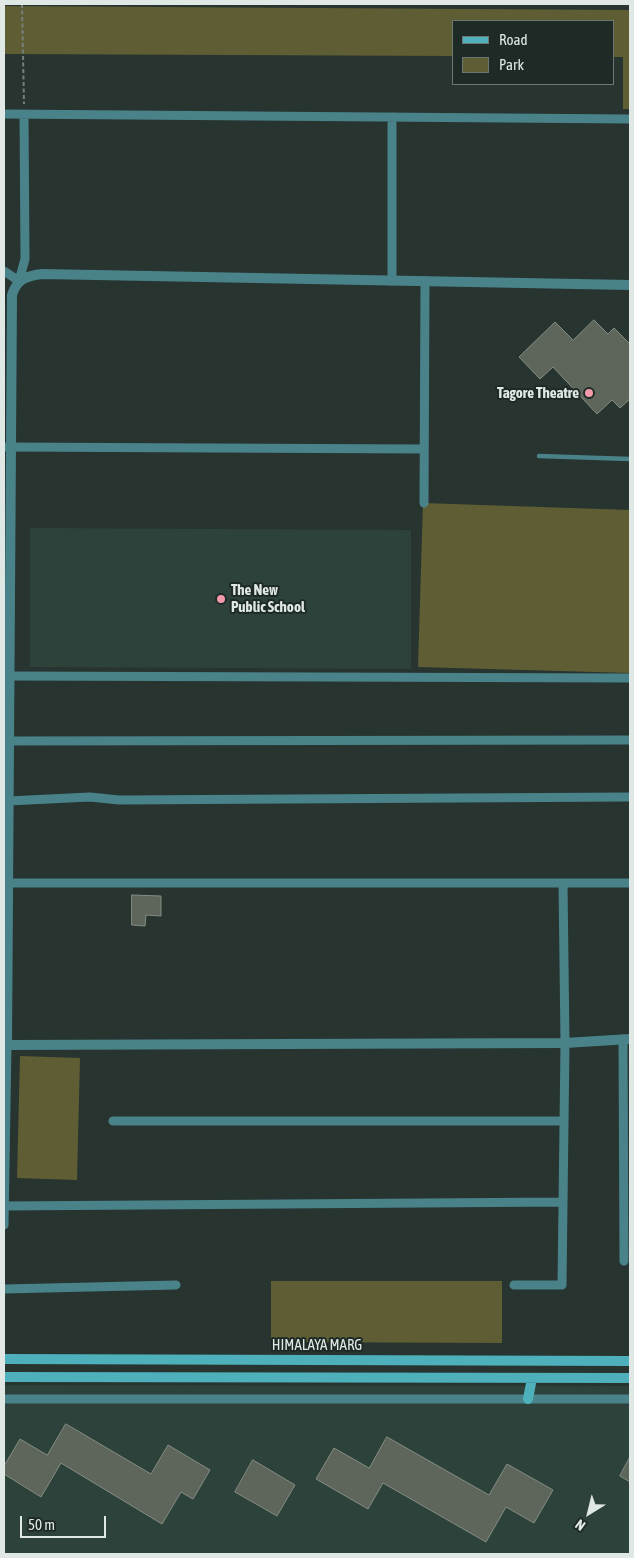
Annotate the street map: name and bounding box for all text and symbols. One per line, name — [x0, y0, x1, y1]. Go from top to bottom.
legend — [452, 20, 614, 85]
text: Road — [499, 31, 528, 48]
text: Park — [499, 56, 524, 73]
place label: Tagore Theatre — [497, 384, 579, 402]
marker: Tagore Theatre — [583, 387, 595, 399]
place label: The New Public School — [231, 581, 305, 616]
marker: The New Public School — [215, 593, 227, 605]
street label: HIMALAYA MARG — [272, 1336, 362, 1354]
north arrow — [564, 1488, 614, 1538]
scale bar — [22, 1506, 109, 1538]
text: 50 m — [28, 1516, 55, 1533]
text: N — [572, 1516, 588, 1534]

